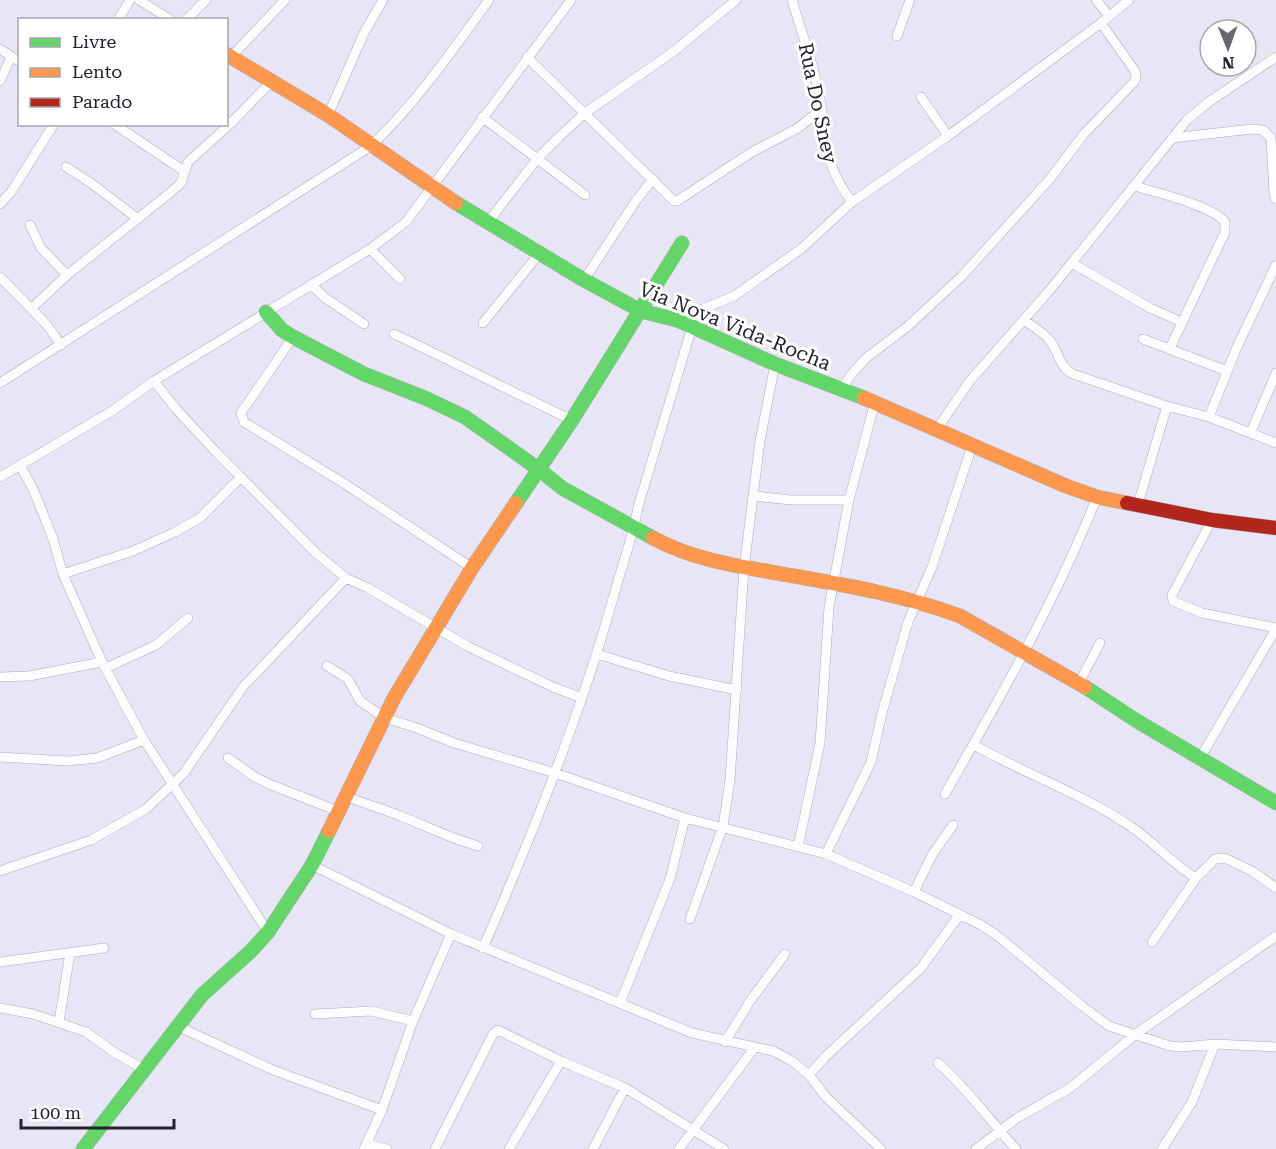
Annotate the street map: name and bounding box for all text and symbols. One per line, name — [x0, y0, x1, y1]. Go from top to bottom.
legend — [18, 18, 228, 126]
north arrow — [1198, 18, 1258, 78]
text: Livre — [72, 31, 117, 52]
street label: Rua Do Sney — [794, 40, 843, 166]
text: N — [1222, 53, 1235, 72]
text: Lento — [72, 61, 122, 82]
text: Parado — [72, 91, 132, 112]
street label: Via Nova Vida-Rocha — [636, 277, 835, 376]
scale bar — [21, 1092, 174, 1130]
text: 100 m — [30, 1102, 81, 1123]

